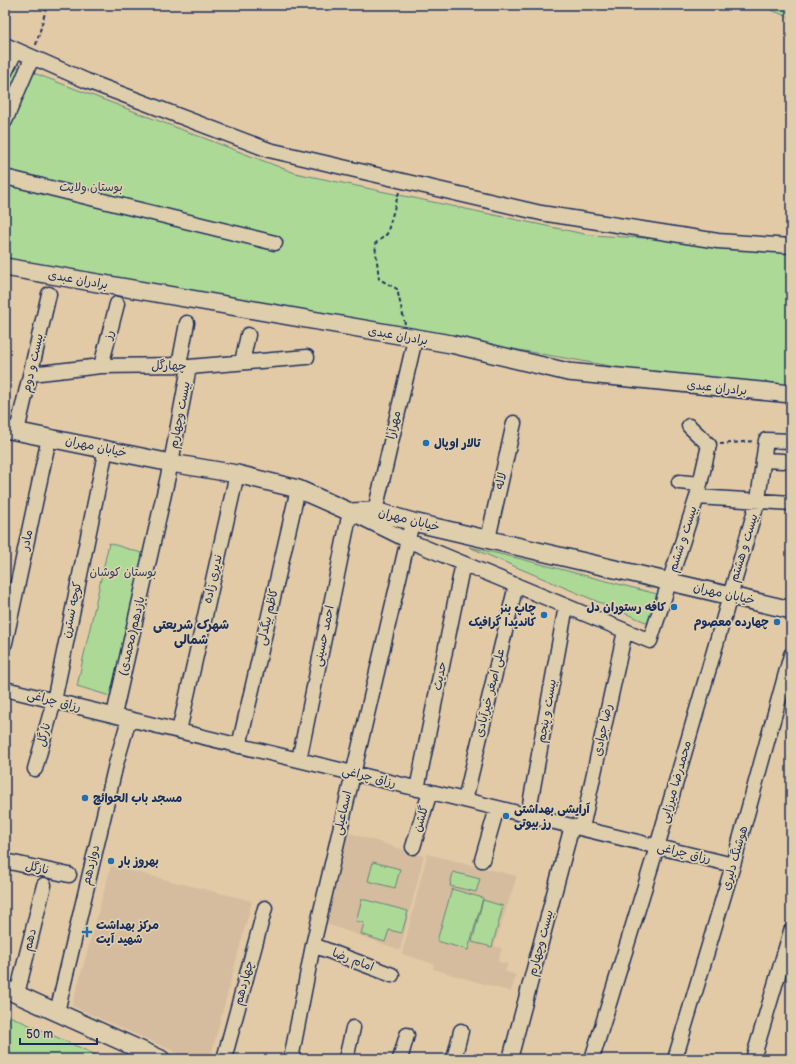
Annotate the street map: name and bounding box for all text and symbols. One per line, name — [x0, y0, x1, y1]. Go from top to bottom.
park label: بوستان ولایت — [59, 180, 123, 195]
street label: برادران عبدی — [47, 267, 109, 293]
street label: برادران عبدی — [367, 323, 429, 349]
street label: رز — [100, 329, 117, 342]
street label: بیست و دوم — [19, 332, 48, 394]
street label: چهارگل — [151, 358, 187, 374]
street label: برادران عبدی — [686, 377, 748, 399]
street label: بیست وچهارم — [166, 380, 195, 450]
street label: مهرآرا — [383, 409, 405, 441]
street label: خیابان مهران — [64, 433, 128, 461]
place label: تالار اوپال — [434, 436, 481, 451]
marker: تالار اوپال — [421, 438, 431, 448]
street label: لاله — [492, 471, 510, 491]
street label: بیست و ششم — [665, 504, 702, 574]
street label: خیابان مهران — [377, 505, 441, 535]
street label: بیست و هشتم — [726, 512, 762, 584]
street label: مادر — [17, 528, 36, 553]
street label: ندیری زاده — [200, 553, 226, 605]
park label: بوستان کوشان — [90, 565, 156, 580]
street label: کوچه نسترن — [59, 580, 85, 640]
street label: خیابان مهران — [692, 580, 756, 608]
street label: کاظم بیگدلی — [254, 587, 283, 647]
street label: یازدهم(محمدی) — [116, 595, 149, 677]
place label: کافه رستوران دل — [587, 600, 667, 615]
place label: چاپ بنر کاندیدا گرافیک — [468, 601, 537, 630]
marker: کافه رستوران دل — [669, 602, 679, 612]
street label: احمد حسینی — [310, 604, 338, 668]
marker: چاپ بنر کاندیدا گرافیک — [539, 610, 549, 620]
place label: چهارده معصوم — [694, 615, 769, 631]
district label: شهرک شریعتی شمالی — [153, 617, 229, 648]
marker: چهارده معصوم — [772, 617, 782, 627]
street label: علی اصغر خیرآبادی — [472, 647, 508, 739]
street label: حدیث — [430, 660, 450, 692]
street label: بیست و پنجم — [534, 678, 561, 744]
street label: رزاق چراغی — [26, 687, 82, 715]
street label: رضا جوادی — [590, 702, 616, 758]
street label: نارگل — [34, 722, 54, 748]
street label: محمدرضا میرزایی — [657, 739, 695, 825]
street label: رزاق چراغی — [341, 763, 397, 791]
street label: اسماعیلی — [331, 789, 355, 837]
place label: مسجد باب الحوائج — [93, 791, 182, 806]
marker: مسجد باب الحوائج — [80, 793, 90, 803]
place label: آرایشی بهداشتی رز بیوتی — [514, 802, 591, 831]
street label: گلشن — [410, 804, 432, 834]
marker: آرایشی بهداشتی رز بیوتی — [501, 811, 511, 821]
street label: هوشنگ دلیری — [719, 824, 751, 892]
street label: رزاق چراغی — [656, 840, 712, 866]
street label: دوازدهم — [79, 843, 104, 887]
place label: بهروز بار — [118, 854, 159, 869]
marker: بهروز بار — [106, 856, 116, 866]
street label: نازگل — [24, 858, 50, 878]
street label: بیست وچهارم — [525, 908, 558, 978]
place label: مرکز بهداشت شهید آیت — [96, 918, 159, 947]
marker: مرکز بهداشت شهید آیت — [81, 926, 93, 938]
street label: دهم — [20, 927, 41, 953]
street label: امام رضا — [330, 945, 376, 976]
street label: چهاردهم — [231, 959, 258, 1007]
scale bar — [20, 1020, 97, 1046]
text: 50 m — [26, 1027, 53, 1042]

